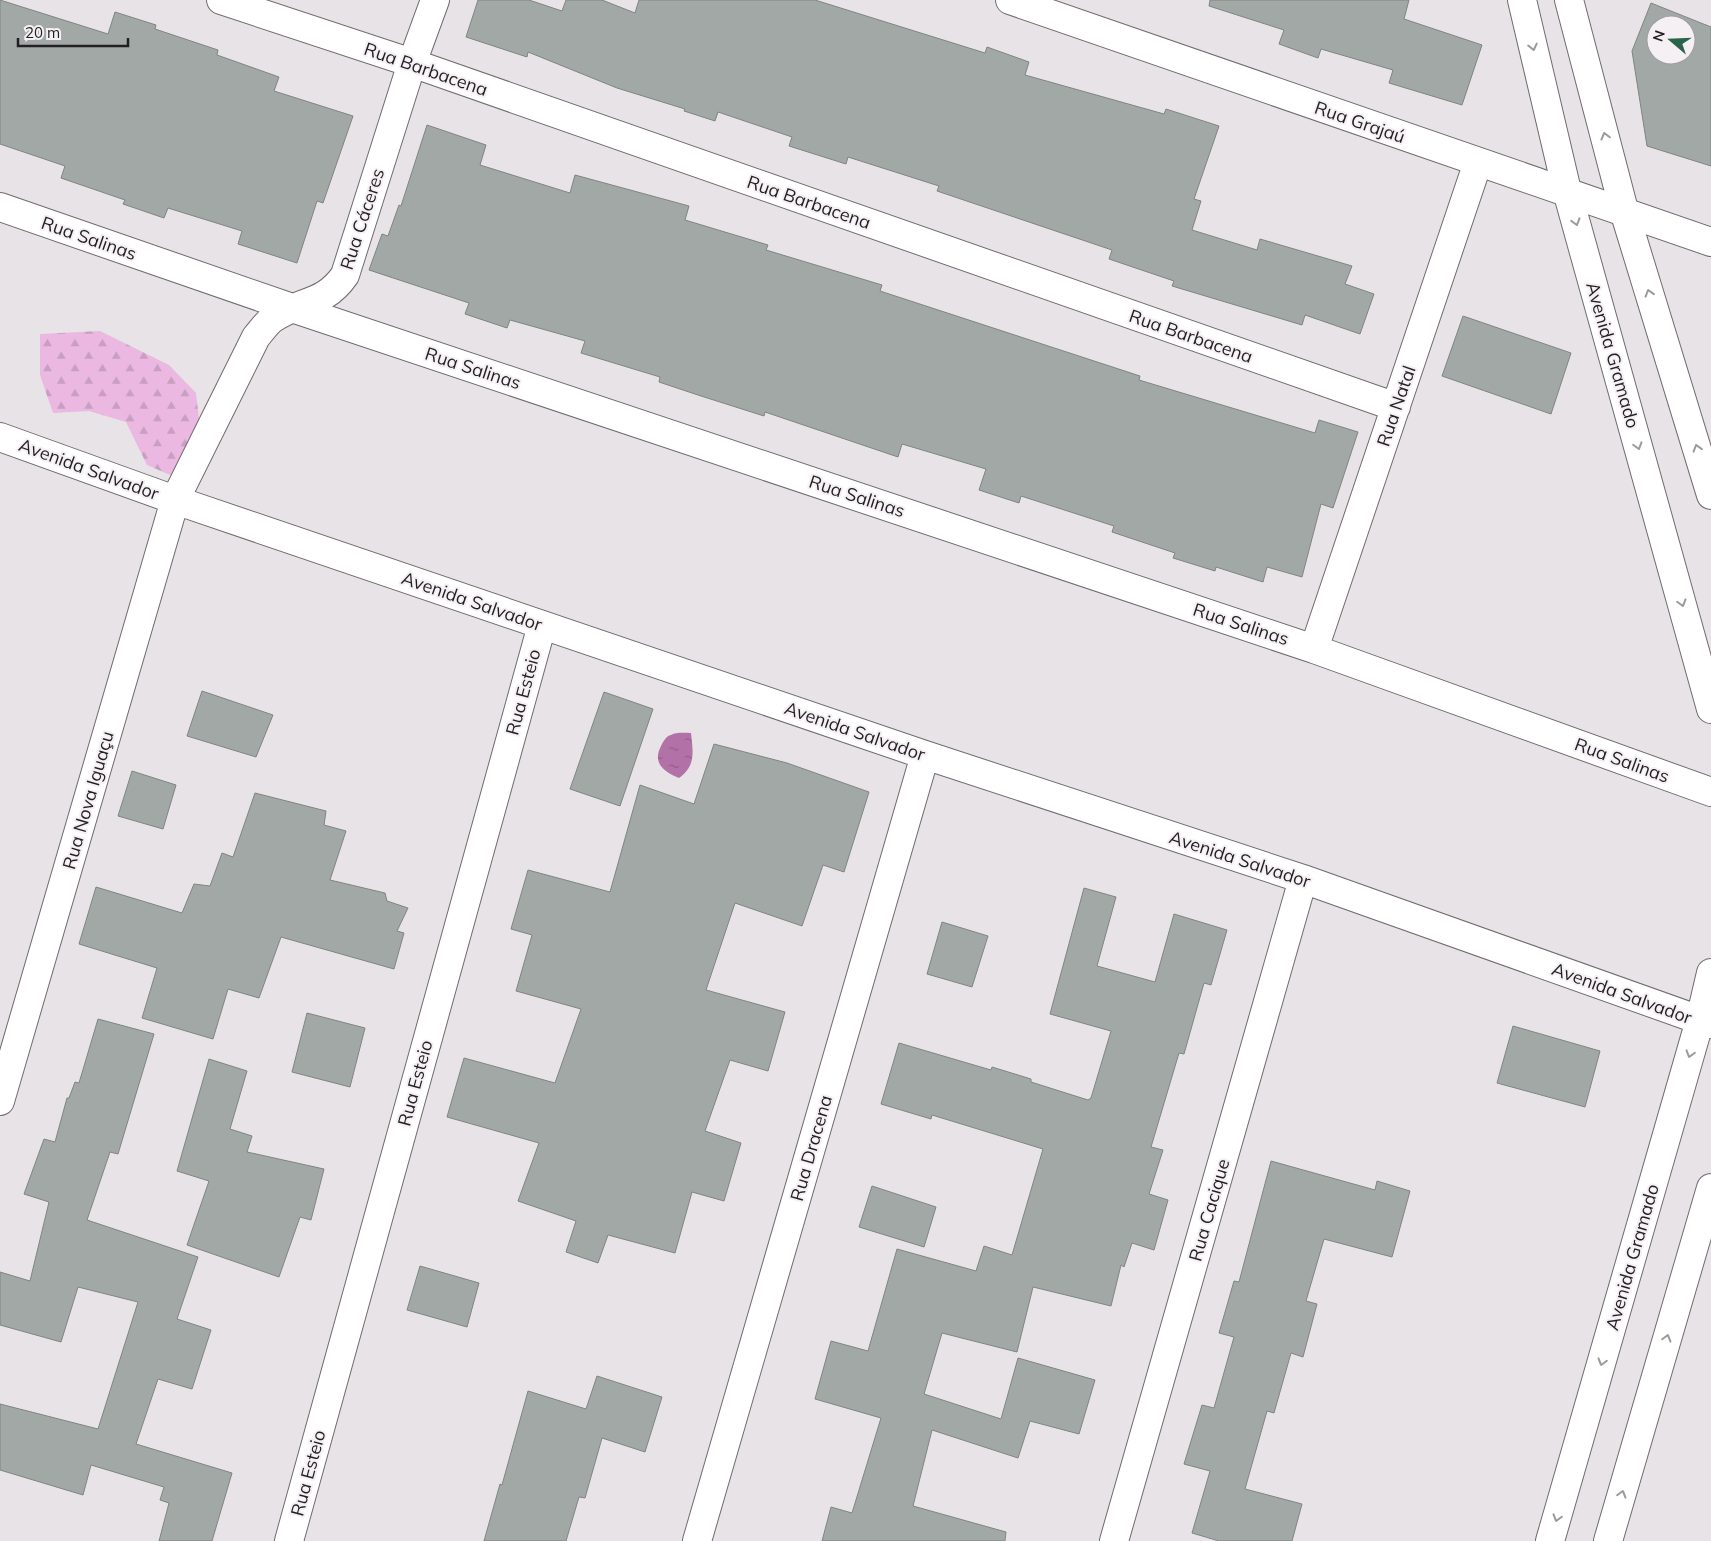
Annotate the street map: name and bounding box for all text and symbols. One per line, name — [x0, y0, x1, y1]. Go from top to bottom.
scale bar — [18, 15, 128, 47]
north arrow — [1646, 15, 1696, 65]
text: 20 m — [25, 23, 60, 42]
text: N — [1648, 28, 1669, 44]
street label: Rua Barbacena — [361, 37, 491, 101]
one-way arrow — [1527, 43, 1538, 52]
street label: Rua Grajaú — [1312, 96, 1408, 148]
one-way arrow — [1600, 132, 1611, 141]
street label: Rua Cáceres — [335, 165, 389, 273]
street label: Rua Barbacena — [744, 170, 874, 234]
street label: Rua Salinas — [38, 211, 140, 265]
one-way arrow — [1570, 218, 1581, 227]
street label: Avenida Gramado — [1581, 279, 1645, 431]
one-way arrow — [1645, 289, 1655, 297]
street label: Rua Barbacena — [1126, 304, 1256, 368]
street label: Rua Salinas — [422, 342, 524, 394]
street label: Rua Natal — [1371, 363, 1421, 449]
street label: Avenida Salvador — [16, 433, 163, 505]
one-way arrow — [1633, 442, 1643, 450]
one-way arrow — [1692, 444, 1702, 453]
street label: Rua Salinas — [806, 470, 908, 522]
street label: Avenida Salvador — [399, 566, 546, 636]
street label: Rua Salinas — [1190, 598, 1292, 650]
one-way arrow — [1676, 598, 1686, 606]
street label: Rua Esteio — [500, 646, 546, 738]
street label: Avenida Salvador — [782, 696, 929, 766]
street label: Rua Nova Iguaçu — [57, 728, 119, 872]
street label: Rua Salinas — [1571, 732, 1673, 788]
street label: Avenida Salvador — [1166, 825, 1314, 893]
street label: Avenida Salvador — [1549, 957, 1696, 1029]
street label: Rua Esteio — [392, 1037, 438, 1129]
one-way arrow — [1686, 1050, 1696, 1058]
street label: Rua Dracena — [785, 1092, 837, 1204]
street label: Rua Cacique — [1183, 1156, 1235, 1264]
street label: Avenida Gramado — [1600, 1181, 1664, 1333]
one-way arrow — [1662, 1335, 1672, 1343]
one-way arrow — [1597, 1357, 1608, 1366]
street label: Rua Esteio — [285, 1427, 331, 1519]
one-way arrow — [1616, 1490, 1627, 1499]
one-way arrow — [1553, 1513, 1563, 1521]

